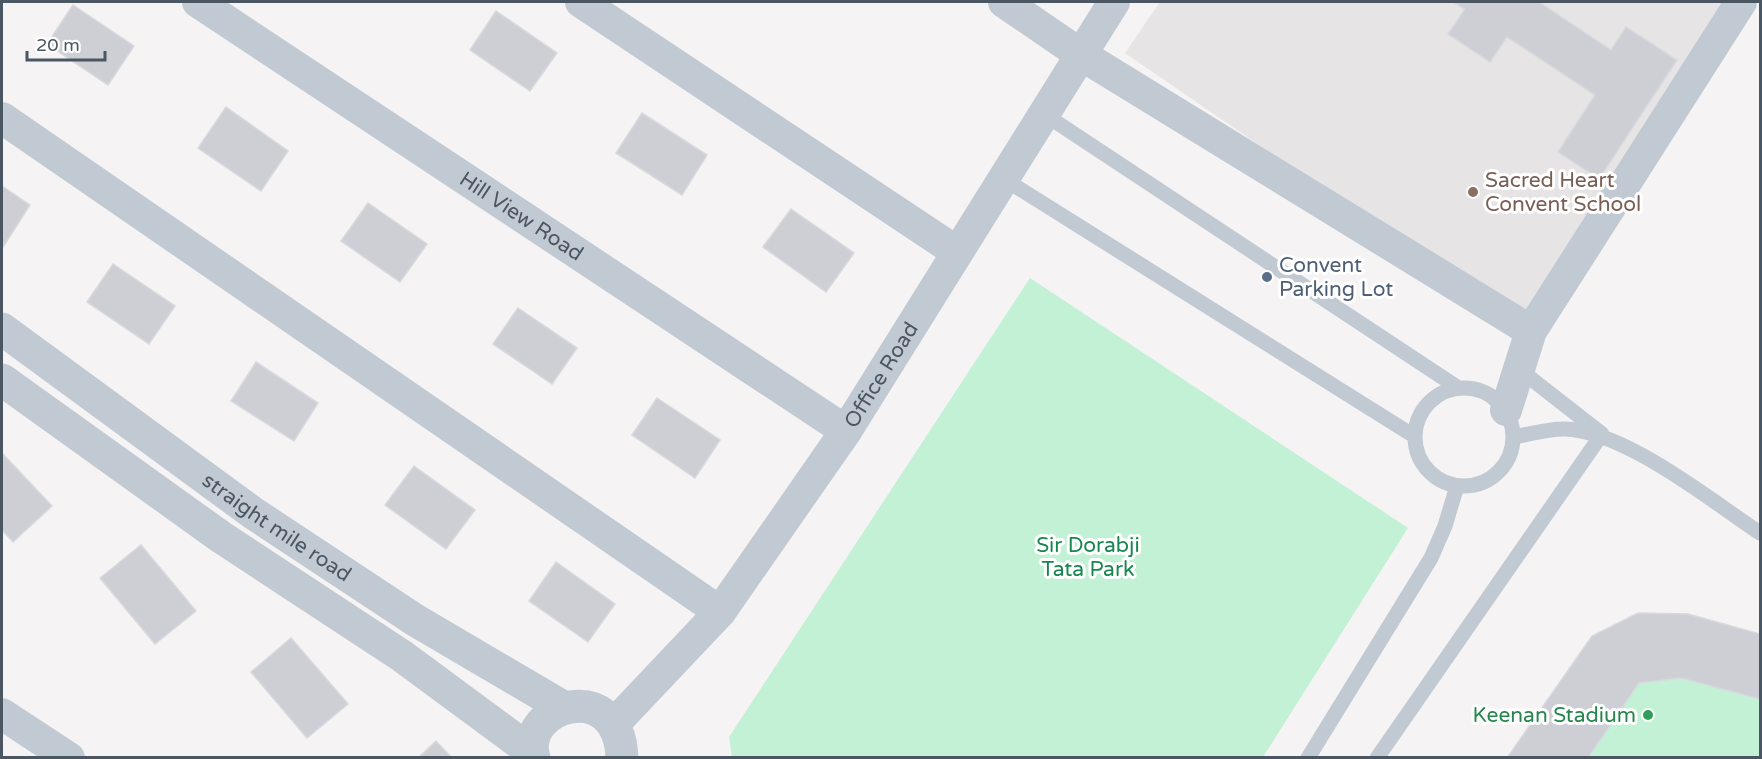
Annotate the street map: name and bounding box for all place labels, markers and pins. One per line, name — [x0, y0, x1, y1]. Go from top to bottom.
place label: Sacred Heart Convent School — [1485, 168, 1641, 217]
marker: Sacred Heart Convent School — [1466, 185, 1480, 199]
place label: Convent Parking Lot — [1279, 253, 1393, 302]
marker: Convent Parking Lot — [1260, 270, 1274, 284]
place label: Keenan Stadium — [1472, 703, 1636, 728]
marker: Keenan Stadium — [1641, 708, 1655, 722]

